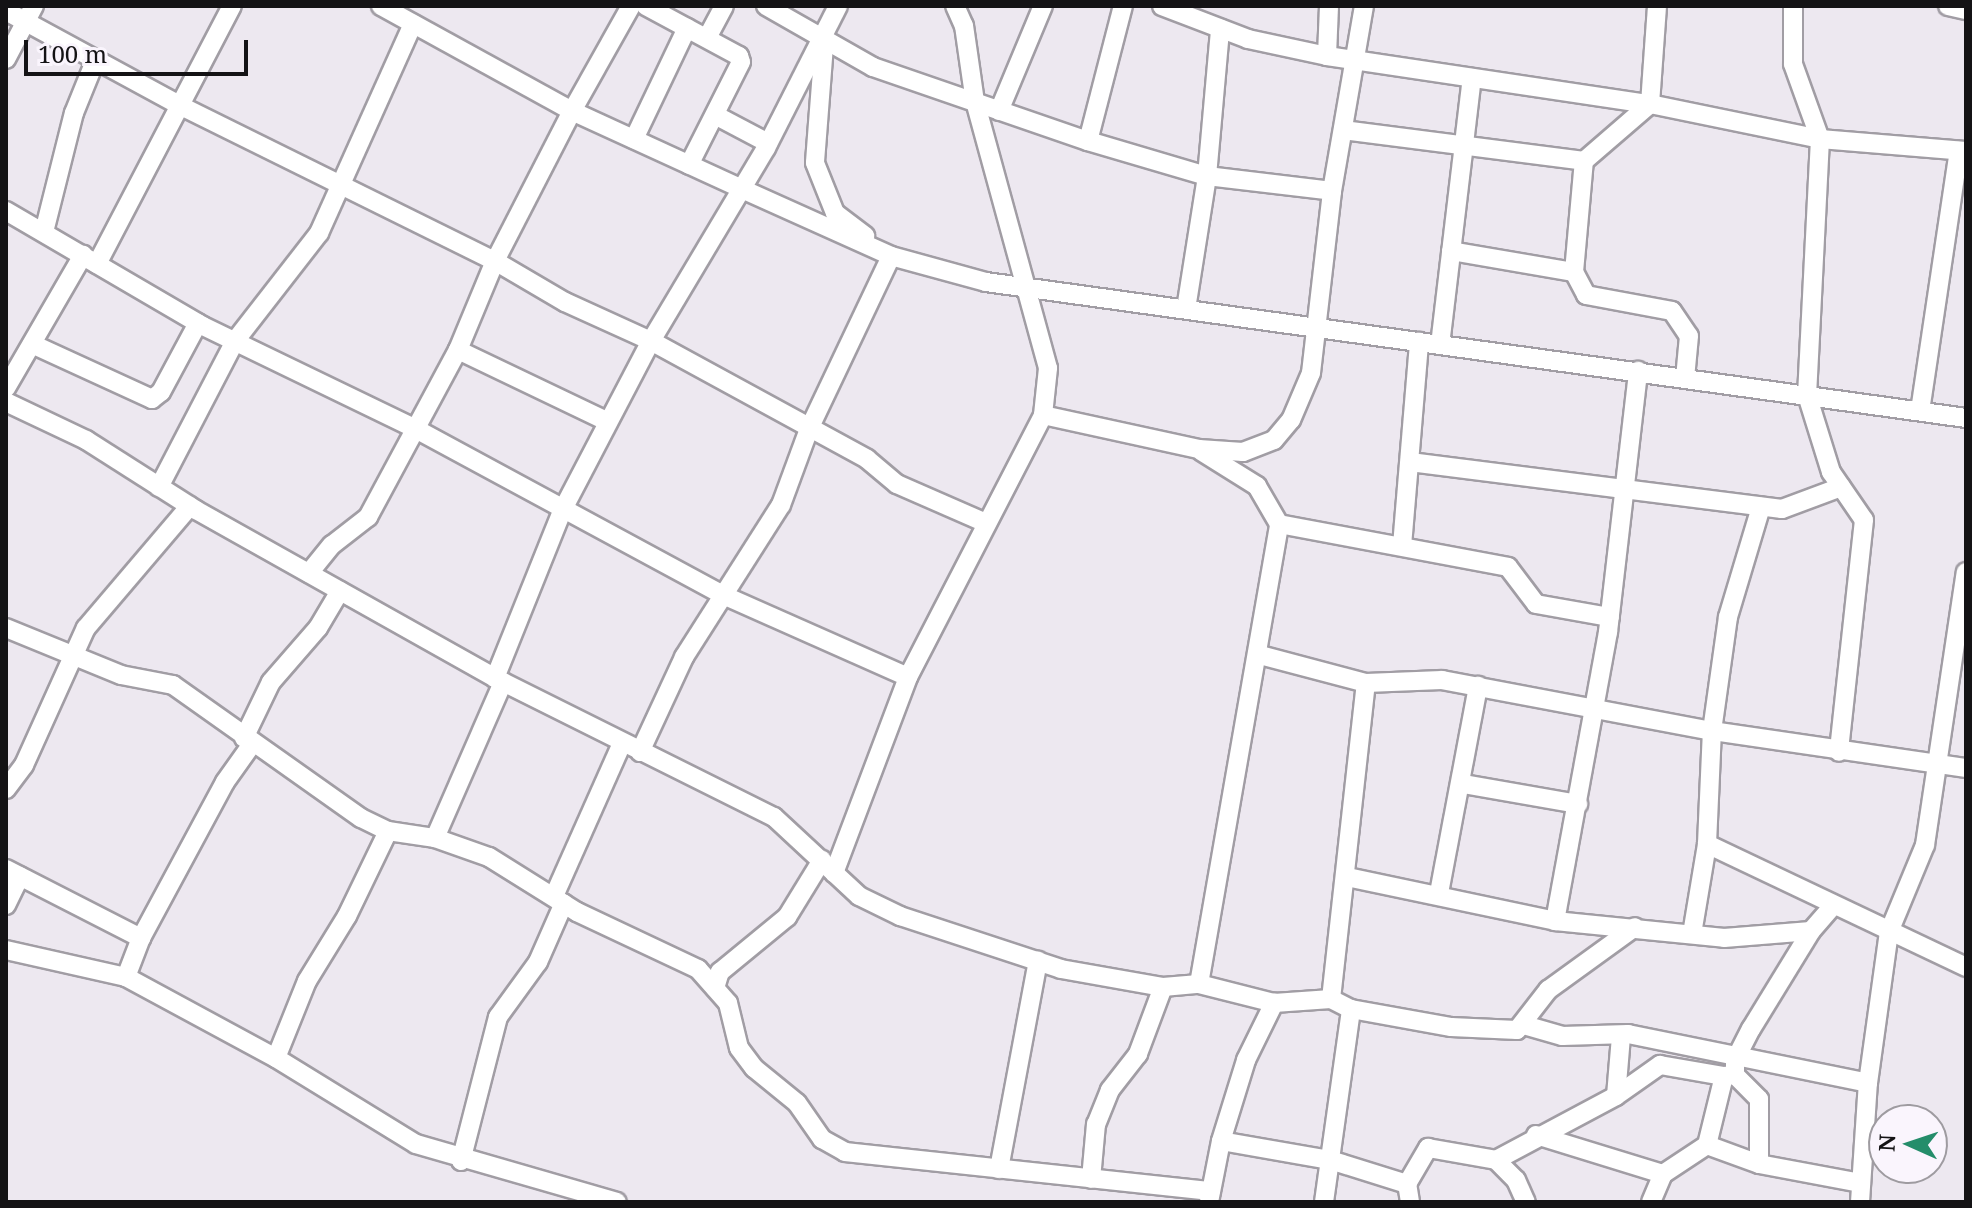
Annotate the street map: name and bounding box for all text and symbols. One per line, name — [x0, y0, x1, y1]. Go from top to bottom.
scale bar — [28, 24, 252, 74]
text: 100 m — [38, 37, 107, 70]
north arrow — [1868, 1104, 1948, 1184]
text: N — [1871, 1133, 1901, 1152]

